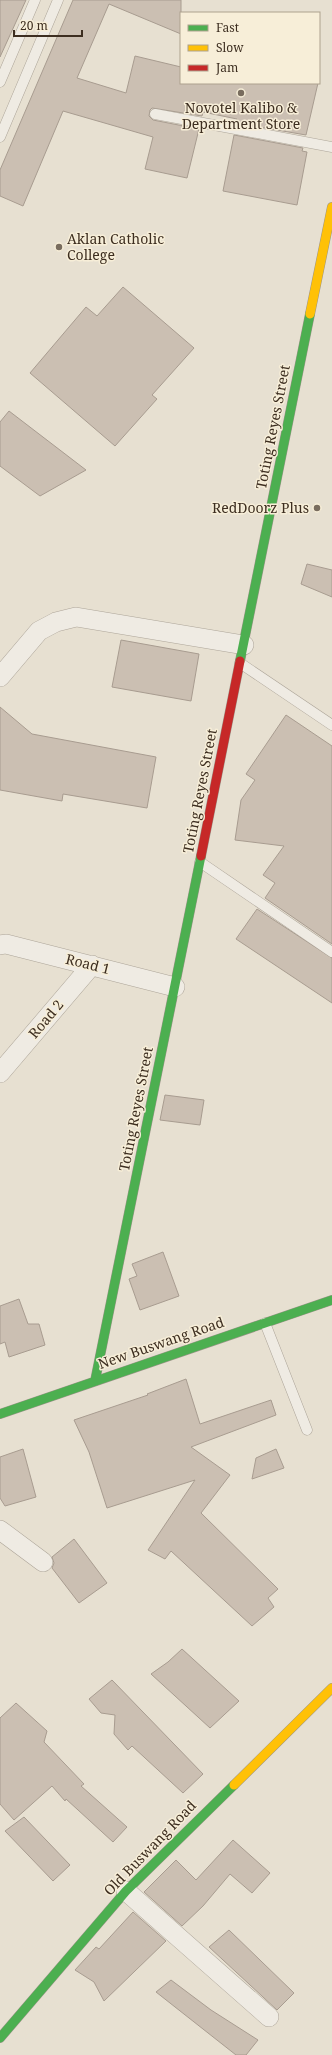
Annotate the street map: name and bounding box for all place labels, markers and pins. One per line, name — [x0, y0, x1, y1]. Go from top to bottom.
marker: Novotel Kalibo & Department Store — [236, 88, 246, 98]
place label: Novotel Kalibo & Department Store — [182, 98, 300, 133]
place label: Aklan Catholic College — [67, 229, 164, 264]
marker: Aklan Catholic College — [54, 242, 64, 252]
place label: RedDoorz Plus — [212, 498, 309, 517]
marker: RedDoorz Plus — [312, 503, 322, 513]

